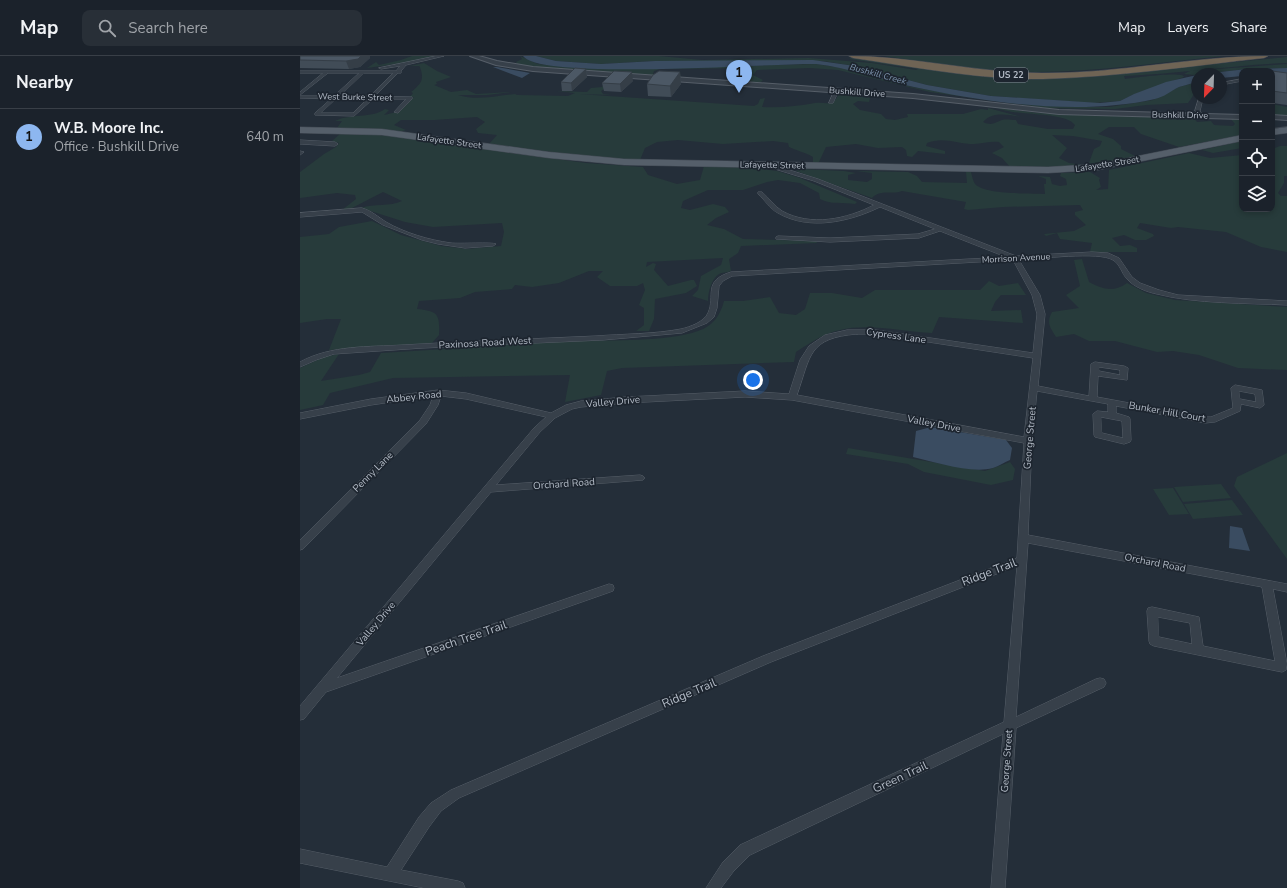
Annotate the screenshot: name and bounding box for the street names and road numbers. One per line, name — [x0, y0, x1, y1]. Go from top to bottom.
road number: US 22 — [994, 68, 1028, 82]
street label: Bushkill Drive — [829, 84, 886, 100]
street label: West Burke Street — [318, 90, 393, 104]
street label: Bushkill Drive — [1152, 109, 1208, 121]
street label: Lafayette Street — [416, 131, 483, 152]
street label: Lafayette Street — [1074, 153, 1141, 175]
street label: Lafayette Street — [740, 158, 805, 172]
street label: Morrison Avenue — [981, 250, 1051, 266]
street label: Cypress Lane — [865, 325, 927, 347]
street label: Paxinosa Road West — [438, 334, 532, 352]
street label: Abbey Road — [386, 387, 442, 407]
street label: Valley Drive — [584, 393, 641, 411]
street label: Bunker Hill Court — [1128, 398, 1207, 426]
street label: George Street — [1020, 406, 1040, 470]
street label: Valley Drive — [905, 412, 962, 436]
street label: Penny Lane — [350, 449, 396, 495]
street label: Orchard Road — [533, 475, 596, 493]
street label: Orchard Road — [1123, 550, 1187, 576]
street label: Ridge Trail — [959, 554, 1019, 590]
street label: Valley Drive — [353, 599, 399, 650]
street label: Peach Tree Trail — [423, 616, 509, 659]
street label: Ridge Trail — [659, 674, 719, 712]
street label: George Street — [998, 729, 1016, 793]
street label: Green Trail — [870, 757, 930, 797]

